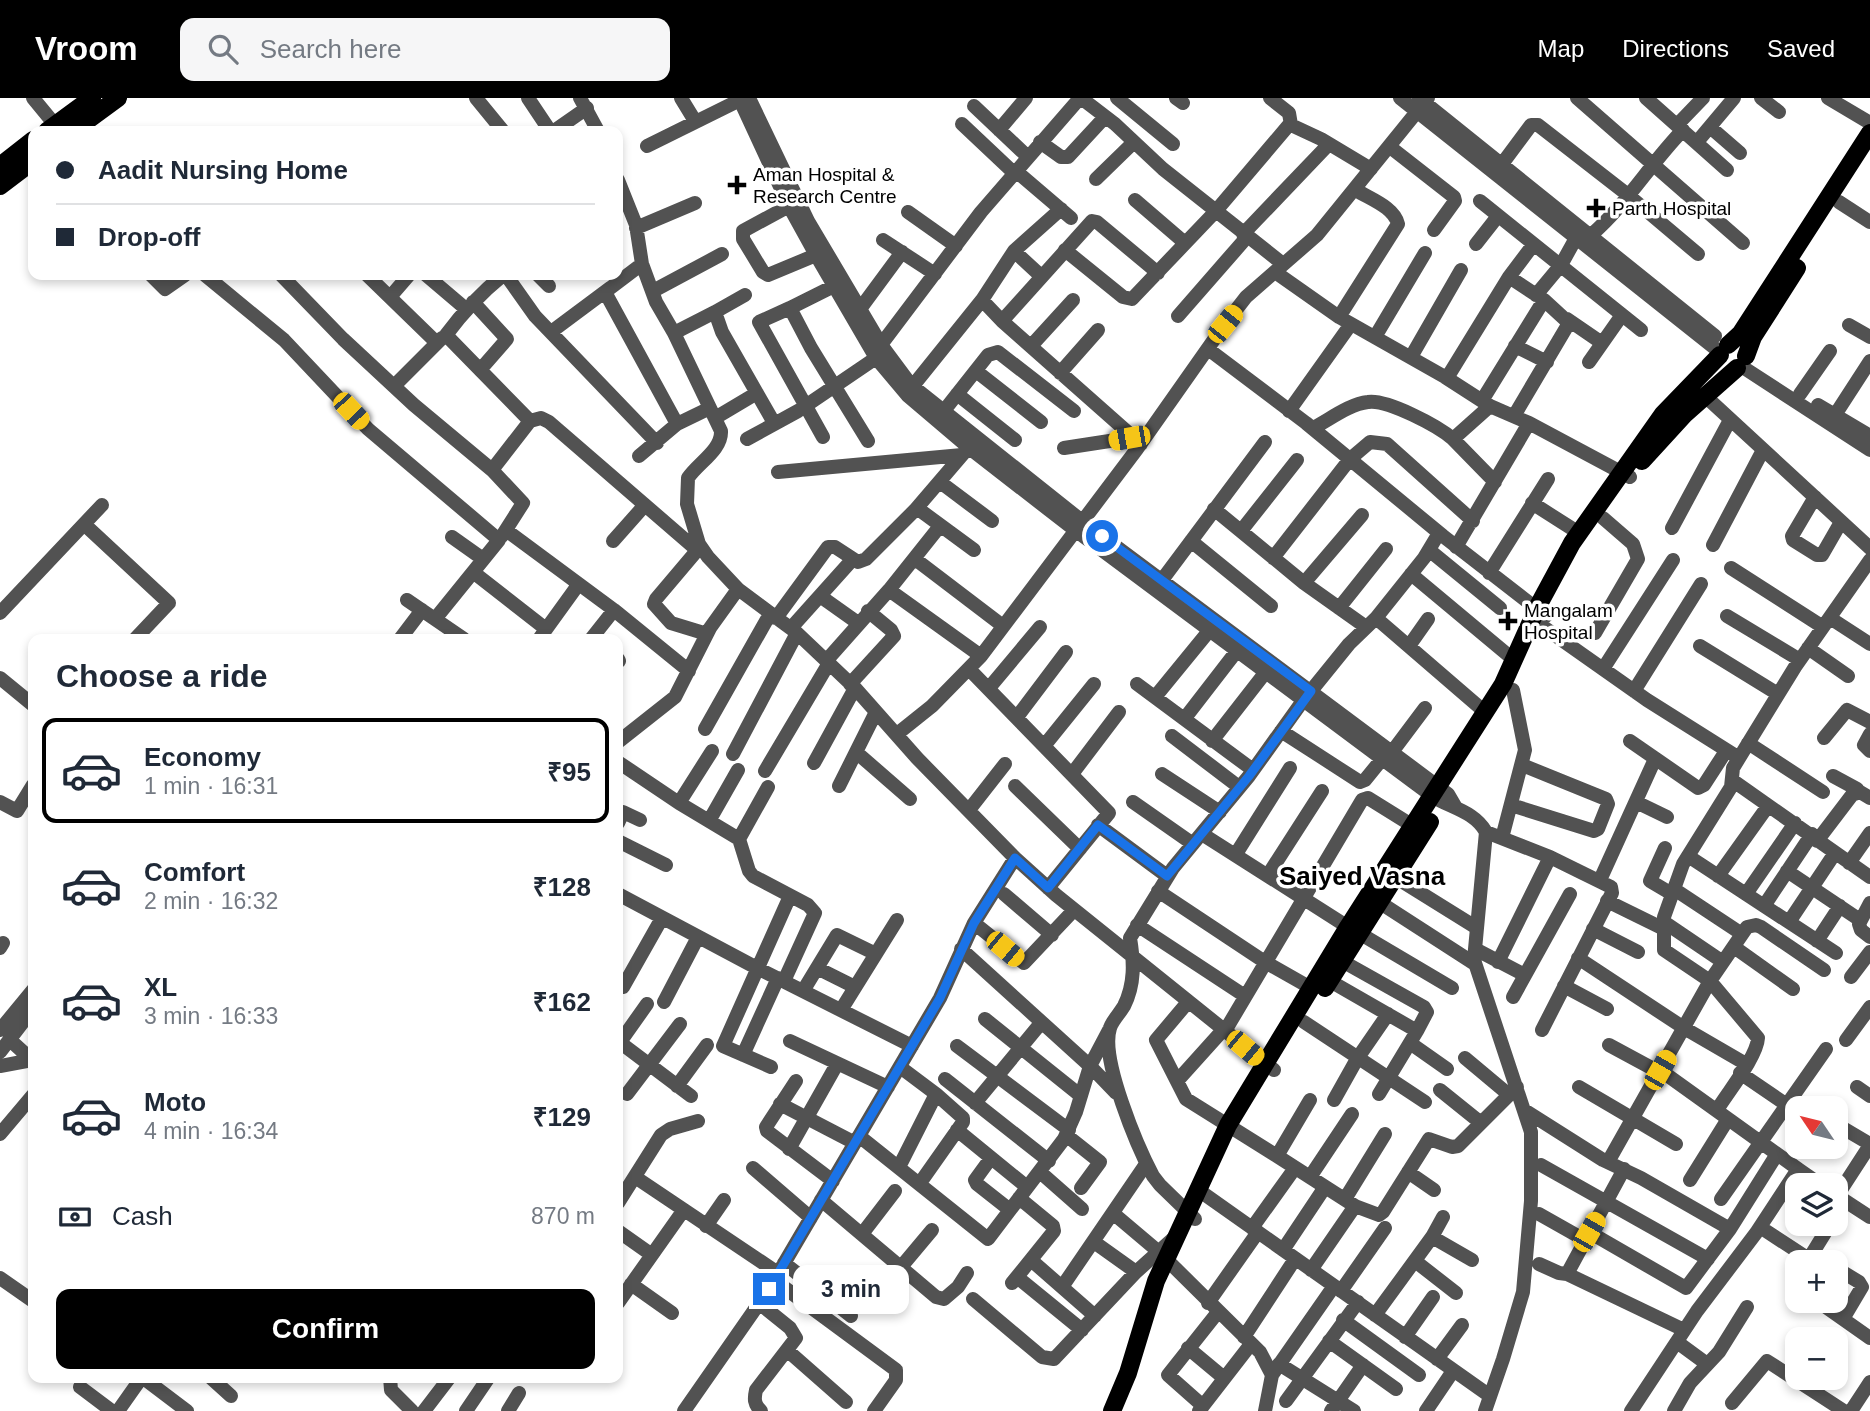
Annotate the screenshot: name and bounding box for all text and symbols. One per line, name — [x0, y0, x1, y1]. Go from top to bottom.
search box — [180, 18, 670, 81]
text: Vroom — [35, 30, 138, 67]
icon: search — [204, 30, 242, 68]
text: Search here — [260, 34, 401, 64]
text: Map — [1538, 35, 1584, 62]
text: Directions — [1622, 35, 1729, 62]
text: Saved — [1767, 35, 1835, 62]
text: Aadit Nursing Home — [98, 155, 348, 185]
place label: Aman Hospital & Research Centre — [753, 164, 897, 207]
marker: Aman Hospital & Research Centre — [727, 175, 747, 195]
marker: Parth Hospital — [1586, 198, 1606, 218]
place label: Parth Hospital — [1612, 198, 1731, 219]
text: Drop-off — [98, 222, 201, 252]
car — [1204, 301, 1247, 347]
car — [329, 388, 374, 434]
car — [1107, 424, 1152, 452]
route start — [1086, 520, 1118, 552]
place label: Mangalam Hospital — [1524, 600, 1613, 643]
marker: Mangalam Hospital — [1498, 611, 1518, 631]
text: Choose a ride — [56, 658, 268, 694]
icon: car — [60, 739, 123, 802]
text: Economy — [144, 742, 261, 772]
text: ₹95 — [547, 757, 591, 787]
text: 1 min · 16:31 — [144, 773, 278, 799]
icon: car — [60, 854, 123, 917]
text: Comfort — [144, 857, 245, 887]
district label: Saiyed Vasna — [1279, 861, 1446, 891]
text: ₹128 — [533, 872, 591, 902]
text: 2 min · 16:32 — [144, 888, 278, 914]
car — [983, 927, 1028, 971]
icon: car — [60, 969, 123, 1032]
text: XL — [144, 972, 177, 1002]
text: ₹162 — [533, 987, 591, 1017]
text: 3 min · 16:33 — [144, 1003, 278, 1029]
car — [1223, 1026, 1268, 1070]
car — [1641, 1047, 1680, 1093]
icon: car — [60, 1084, 123, 1147]
text: Moto — [144, 1087, 206, 1117]
north arrow — [1785, 1096, 1848, 1158]
map controls — [1785, 1096, 1848, 1390]
text: ₹129 — [533, 1102, 591, 1132]
text: 4 min · 16:34 — [144, 1118, 278, 1144]
button: layers — [1785, 1173, 1848, 1236]
icon: cash — [56, 1198, 94, 1236]
text: Cash — [112, 1201, 173, 1231]
text: 870 m — [531, 1203, 595, 1229]
car — [1570, 1209, 1609, 1255]
button: + — [1785, 1250, 1848, 1313]
callout: 3 min — [794, 1264, 909, 1314]
route end — [753, 1273, 785, 1305]
text: 3 min — [821, 1276, 881, 1302]
button: Confirm — [56, 1289, 595, 1369]
button: − — [1785, 1327, 1848, 1390]

